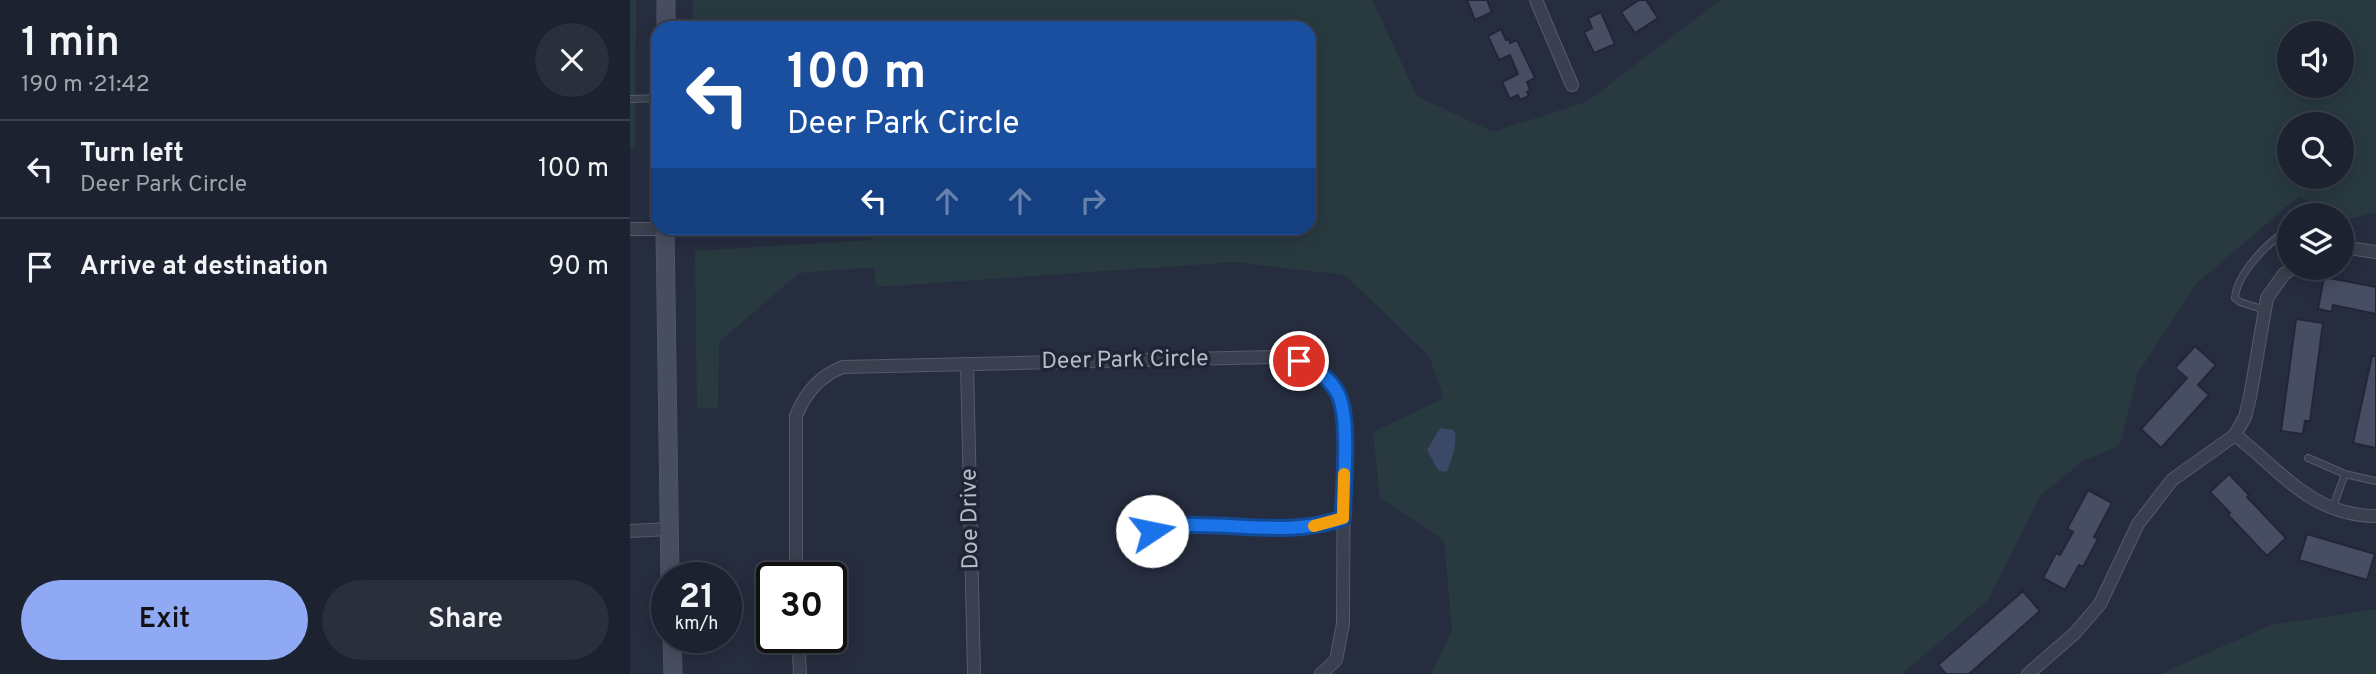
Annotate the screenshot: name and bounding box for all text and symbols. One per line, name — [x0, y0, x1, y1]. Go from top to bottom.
text: 1 min — [21, 18, 120, 71]
map controls — [2277, 21, 2354, 280]
button: sound — [2277, 21, 2354, 98]
button: close — [535, 23, 609, 97]
text: 100 m — [787, 44, 926, 106]
icon: left — [672, 49, 763, 140]
text: 190 m · 21:42 — [21, 71, 150, 100]
text: Deer Park Circle — [787, 105, 1019, 145]
button: search — [2277, 112, 2354, 189]
text: Turn left — [80, 138, 184, 171]
icon: left — [21, 150, 59, 188]
text: 100 m — [538, 153, 609, 186]
text: Deer Park Circle — [80, 171, 247, 200]
icon: left — [855, 182, 893, 220]
icon: ahead — [928, 182, 966, 220]
icon: ahead — [1001, 182, 1039, 220]
icon: right — [1074, 182, 1112, 220]
button: layers — [2277, 203, 2354, 280]
icon: arrive — [21, 248, 59, 286]
text: Arrive at destination — [80, 251, 328, 284]
text: 90 m — [549, 251, 609, 284]
pin — [1269, 331, 1329, 391]
icon: arrive — [1280, 342, 1318, 380]
street label: Deer Park Circle — [1041, 345, 1209, 377]
street label: Doe Drive — [956, 468, 986, 570]
position arrow — [1115, 494, 1189, 568]
speed limit sign: 30 — [756, 562, 847, 653]
text: 21 — [679, 576, 714, 620]
button: Exit — [21, 580, 308, 660]
button: Share — [322, 580, 609, 660]
text: km/h — [675, 613, 718, 636]

